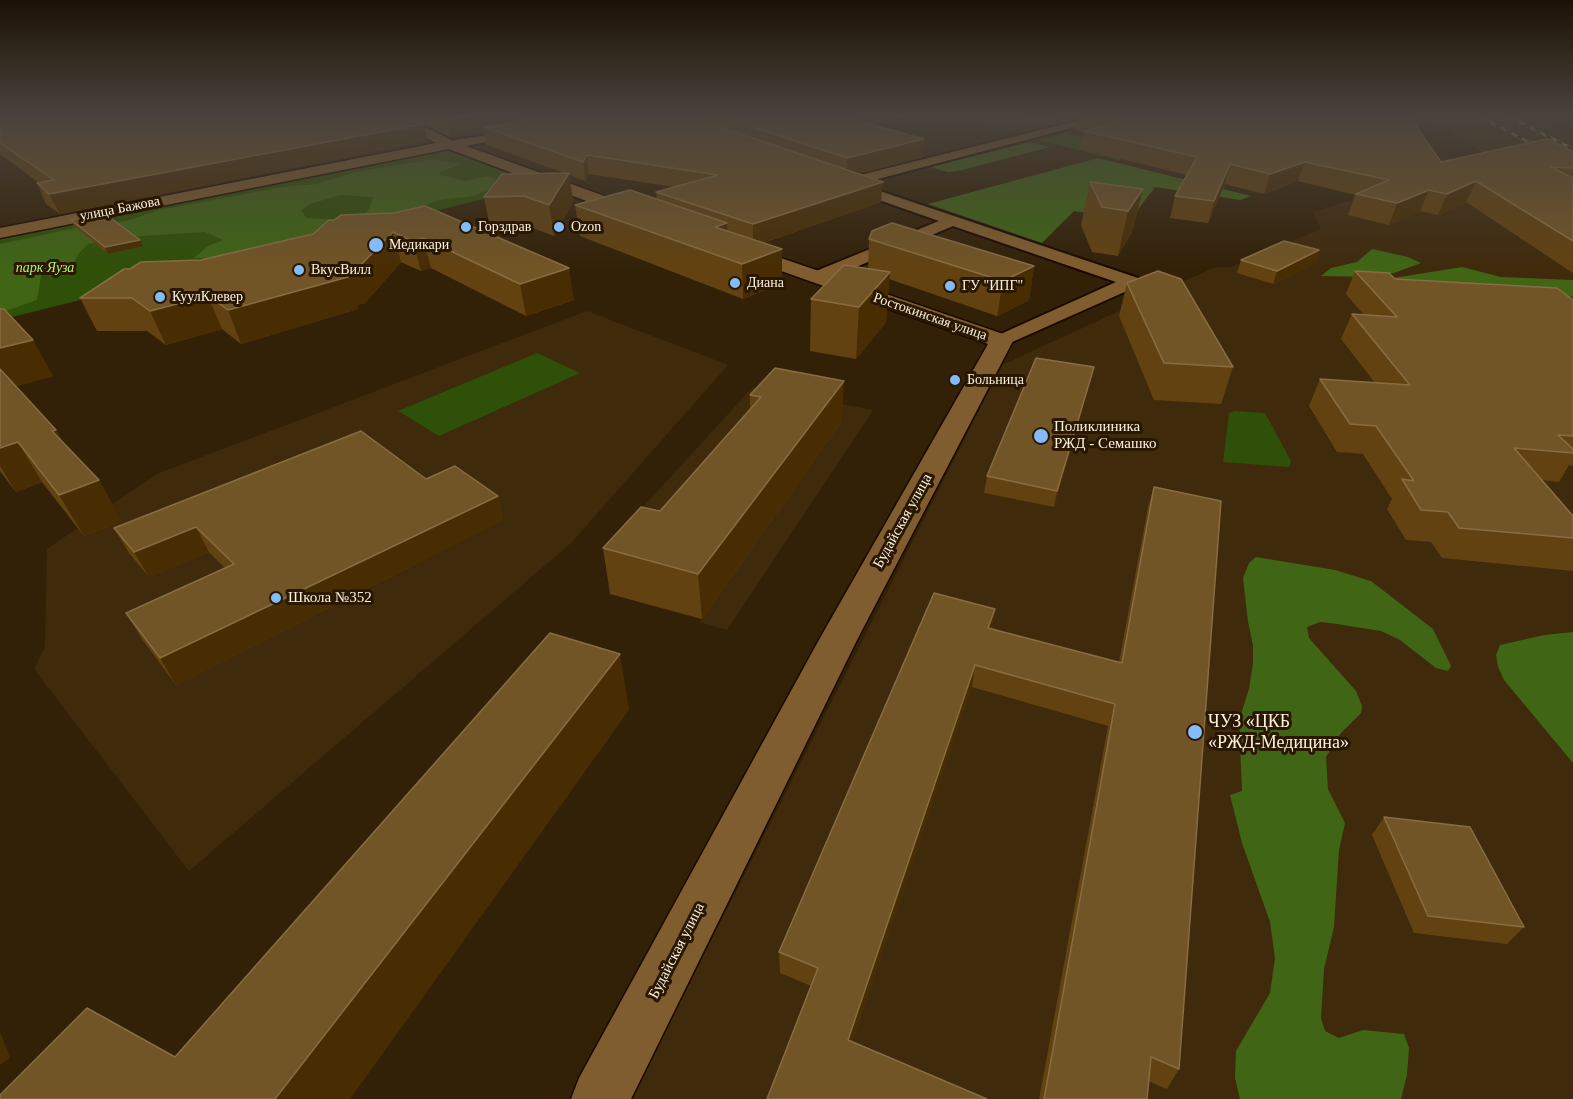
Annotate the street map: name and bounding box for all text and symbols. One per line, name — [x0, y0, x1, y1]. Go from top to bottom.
street label: улица Бажова — [79, 193, 161, 225]
place label: Горздрав — [478, 219, 531, 235]
place label: Ozon — [571, 219, 601, 235]
marker: Горздрав — [459, 220, 473, 234]
marker: Ozon — [552, 220, 566, 234]
marker: Медикари — [367, 236, 385, 254]
place label: Медикари — [389, 237, 449, 253]
park label: парк Яуза — [16, 260, 74, 276]
place label: ВкусВилл — [311, 262, 371, 278]
marker: ВкусВилл — [292, 263, 306, 277]
place label: Диана — [747, 275, 784, 291]
marker: Диана — [728, 276, 742, 290]
place label: ГУ "ИПГ" — [962, 278, 1023, 294]
marker: ГУ "ИПГ" — [943, 279, 957, 293]
place label: КуулКлевер — [172, 289, 243, 305]
marker: КуулКлевер — [153, 290, 167, 304]
street label: Ростокинская улица — [871, 290, 989, 344]
place label: Больница — [967, 372, 1024, 388]
marker: Больница — [948, 373, 962, 387]
place label: Поликлиника РЖД - Семашко — [1054, 418, 1156, 453]
marker: Поликлиника РЖД - Семашко — [1032, 427, 1050, 445]
street label: Будайская улица — [870, 471, 936, 571]
place label: Школа №352 — [288, 589, 372, 607]
marker: Школа №352 — [269, 591, 283, 605]
place label: ЧУЗ «ЦКБ «РЖД-Медицина» — [1208, 711, 1349, 754]
marker: ЧУЗ «ЦКБ «РЖД-Медицина» — [1186, 723, 1204, 741]
street label: Будайская улица — [645, 900, 709, 1002]

